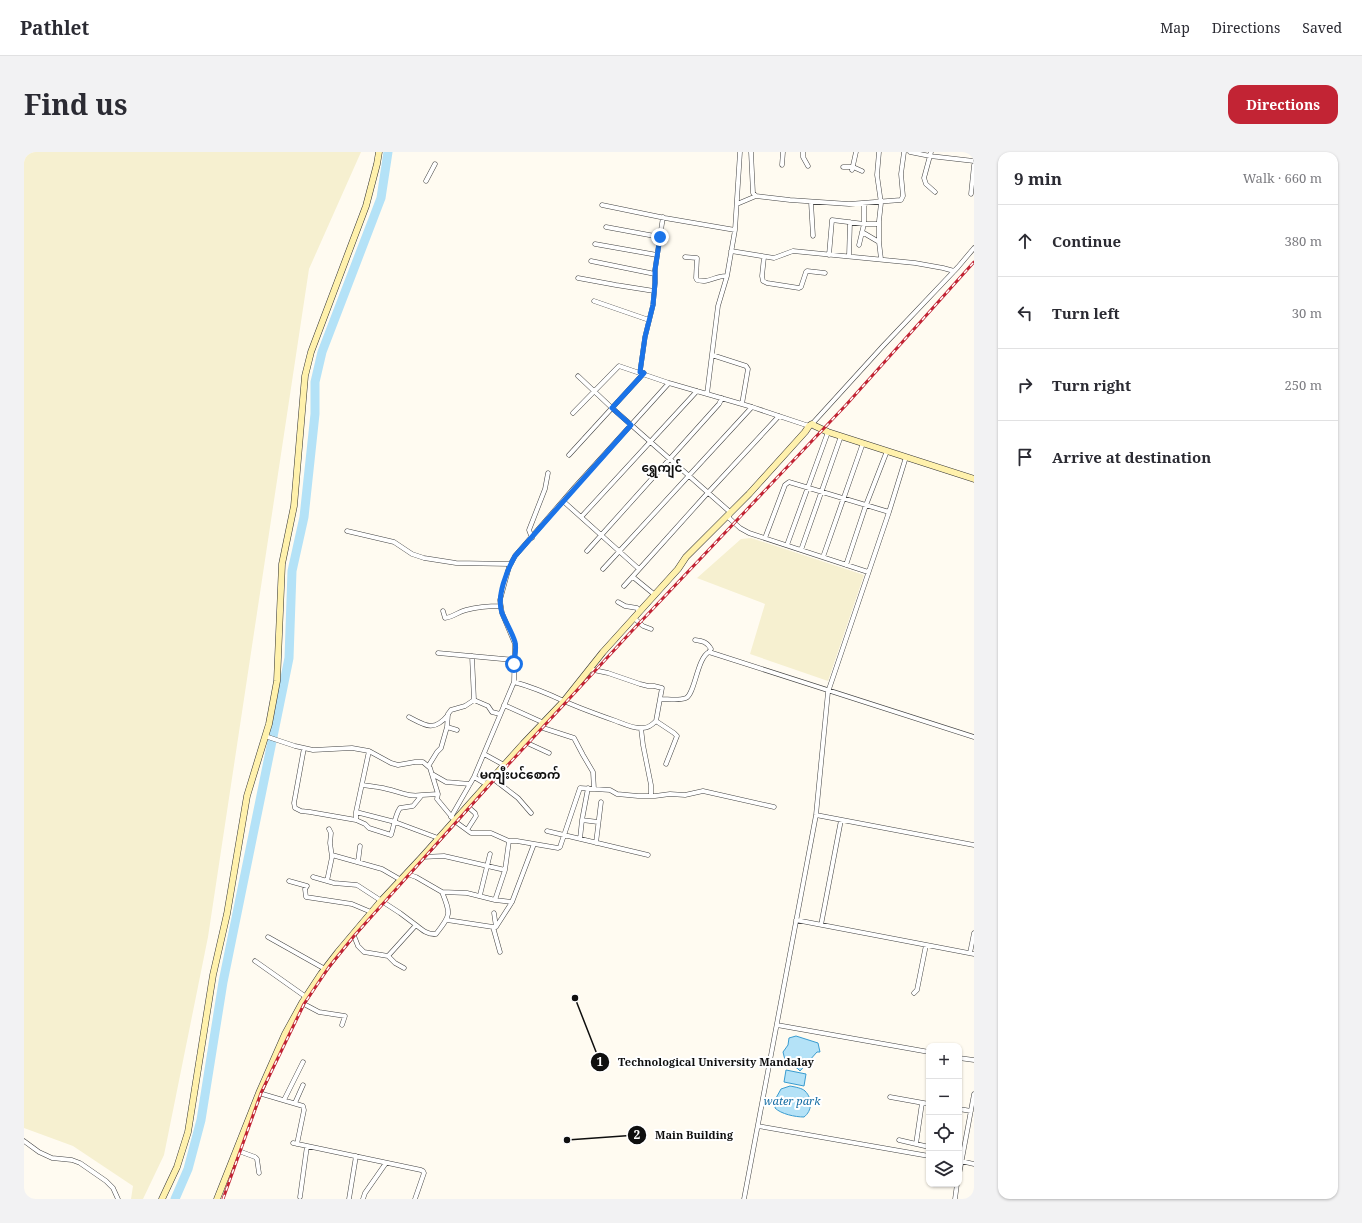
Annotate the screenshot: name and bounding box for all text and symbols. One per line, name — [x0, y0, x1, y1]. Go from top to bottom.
text: Pathlet — [20, 15, 89, 41]
text: Map — [1160, 18, 1190, 37]
text: Directions — [1212, 18, 1280, 37]
text: Saved — [1302, 18, 1342, 37]
text: Find us — [24, 85, 128, 123]
button: Directions — [1228, 85, 1338, 124]
text: 9 min — [1014, 167, 1062, 190]
text: Walk · 660 m — [1243, 169, 1322, 187]
route end — [651, 228, 669, 246]
icon: ahead — [1014, 230, 1036, 252]
text: Continue — [1052, 231, 1121, 251]
text: 380 m — [1285, 232, 1322, 250]
icon: left — [1014, 302, 1036, 324]
text: Turn left — [1052, 303, 1120, 323]
text: 30 m — [1292, 304, 1322, 322]
icon: right — [1014, 374, 1036, 396]
text: Turn right — [1052, 375, 1131, 395]
text: 250 m — [1285, 376, 1322, 394]
icon: arrive — [1014, 446, 1036, 468]
text: Arrive at destination — [1052, 447, 1211, 467]
district label: ရွှေကျင် — [642, 458, 683, 479]
route start — [505, 655, 523, 673]
district label: မကျီးပင်စောက် — [480, 765, 560, 786]
map controls — [926, 1043, 962, 1187]
button: + — [926, 1043, 962, 1079]
callout: Technological University Mandalay — [590, 1050, 822, 1073]
text: 1 — [597, 1053, 604, 1070]
text: Technological University Mandalay — [618, 1054, 815, 1069]
button: − — [926, 1079, 962, 1115]
water label: water park — [764, 1093, 821, 1108]
button: locate — [926, 1115, 962, 1151]
callout: Main Building — [627, 1124, 741, 1147]
text: 2 — [634, 1126, 641, 1143]
text: Main Building — [655, 1127, 734, 1142]
button: layers — [926, 1151, 962, 1187]

